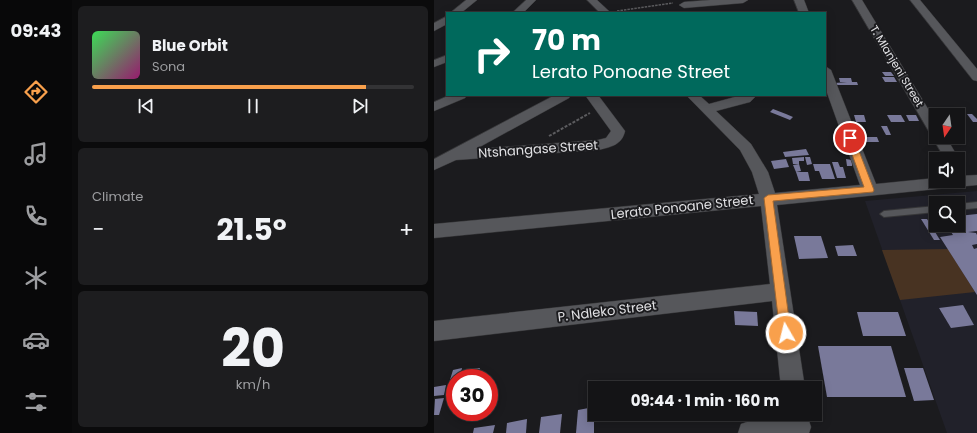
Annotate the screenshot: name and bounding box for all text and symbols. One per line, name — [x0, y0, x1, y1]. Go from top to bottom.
text: 09:43 — [11, 18, 62, 43]
text: 70 m — [532, 21, 601, 60]
street label: T. Mlanjeni Street — [866, 22, 928, 110]
icon: right — [466, 28, 518, 80]
text: Blue Orbit — [152, 35, 228, 56]
text: Sona — [152, 57, 185, 76]
text: Lerato Ponoane Street — [532, 59, 730, 84]
icon: directions — [22, 78, 50, 106]
icon: previous — [135, 95, 157, 117]
icon: pause — [242, 95, 264, 117]
icon: next — [349, 95, 371, 117]
north arrow — [929, 108, 965, 144]
map controls — [929, 108, 965, 232]
pin — [833, 121, 867, 155]
icon: arrive — [839, 127, 861, 149]
street label: Ntshangase Street — [477, 135, 599, 163]
icon: music — [22, 140, 50, 168]
button: sound — [929, 152, 965, 188]
text: Climate — [92, 187, 143, 206]
street label: Lerato Ponoane Street — [610, 190, 754, 224]
button: search — [929, 196, 965, 232]
icon: phone — [22, 202, 50, 230]
text: 21.5° — [216, 208, 287, 251]
text: − — [92, 214, 104, 245]
text: + — [399, 214, 414, 245]
icon: climate — [22, 264, 50, 292]
street label: P. Ndleko Street — [556, 295, 658, 326]
text: 20 — [221, 312, 285, 385]
position arrow — [765, 312, 807, 354]
icon: car — [22, 326, 50, 354]
speed limit sign: 30 — [446, 369, 498, 421]
text: km/h — [236, 375, 270, 394]
icon: filters — [22, 388, 50, 416]
text: 09:44 · 1 min · 160 m — [631, 390, 779, 411]

